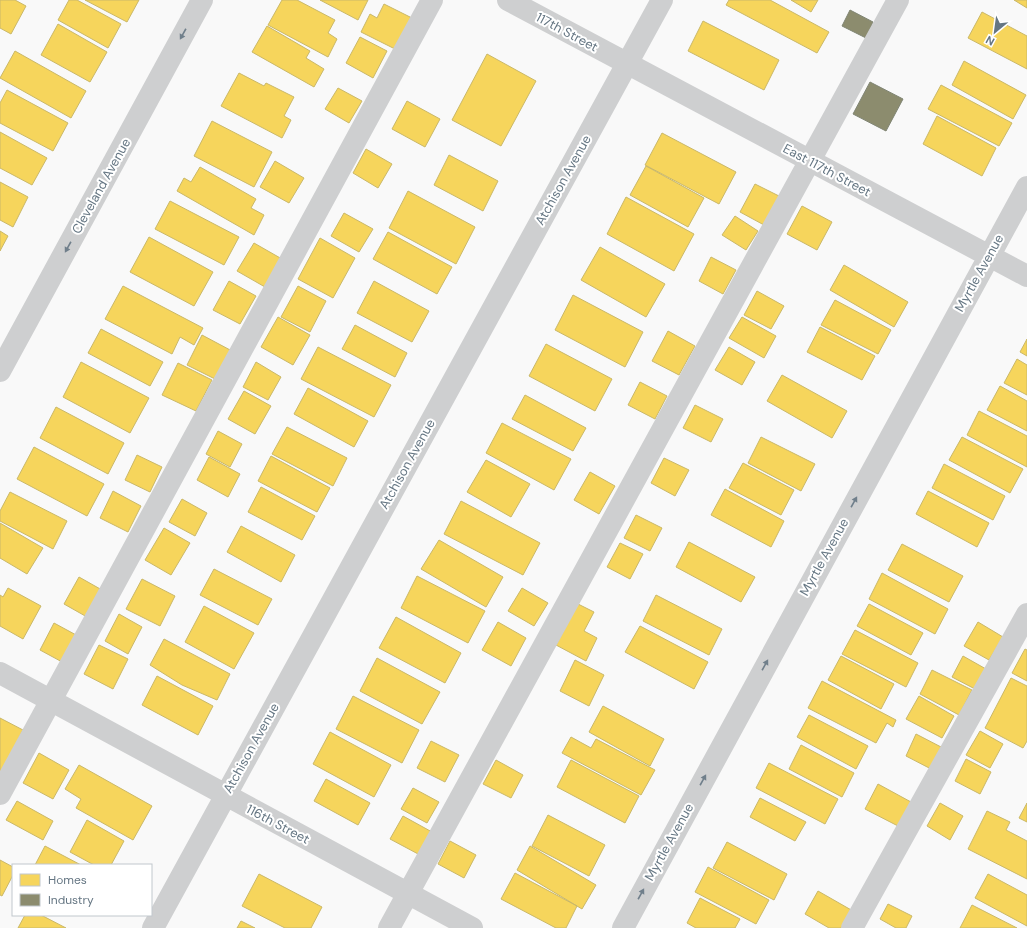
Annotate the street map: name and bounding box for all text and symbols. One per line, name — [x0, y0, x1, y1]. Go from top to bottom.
street label: 117th Street — [533, 9, 601, 55]
north arrow — [975, 12, 1015, 52]
one-way arrow — [180, 28, 186, 40]
text: N — [983, 33, 997, 49]
street label: Atchison Avenue — [531, 132, 595, 228]
street label: Cleveland Avenue — [68, 135, 134, 237]
street label: East 117th Street — [780, 140, 874, 200]
street label: Myrtle Avenue — [951, 231, 1007, 315]
one-way arrow — [64, 241, 71, 253]
street label: Atchison Avenue — [375, 416, 439, 512]
one-way arrow — [851, 496, 858, 508]
street label: Myrtle Avenue — [796, 515, 852, 599]
one-way arrow — [762, 660, 769, 671]
street label: Atchison Avenue — [219, 700, 283, 796]
one-way arrow — [700, 774, 707, 785]
street label: 116th Street — [243, 800, 313, 848]
street label: Myrtle Avenue — [641, 800, 697, 884]
legend — [12, 864, 152, 916]
text: Homes — [48, 872, 87, 888]
one-way arrow — [638, 888, 644, 900]
text: Industry — [48, 892, 94, 908]

